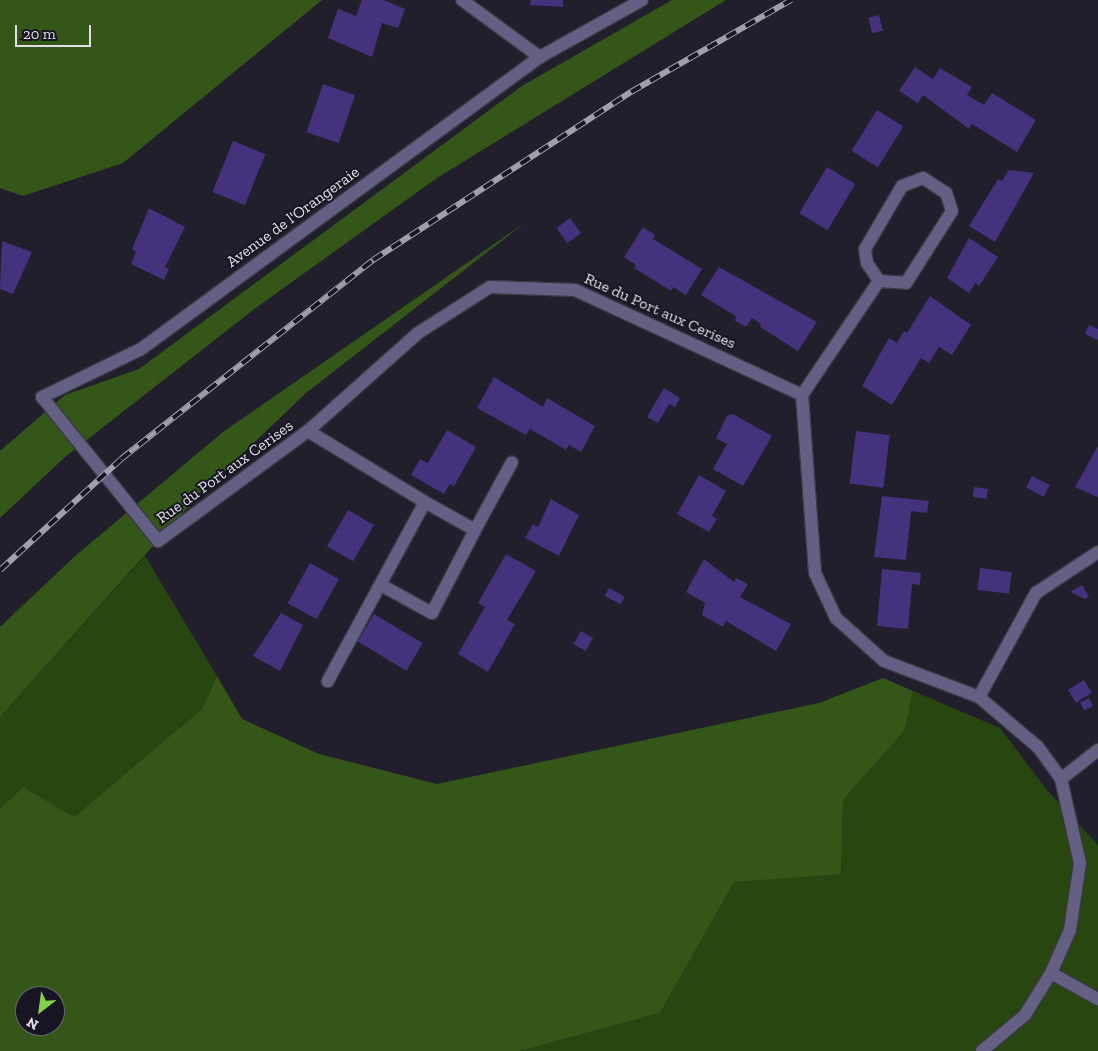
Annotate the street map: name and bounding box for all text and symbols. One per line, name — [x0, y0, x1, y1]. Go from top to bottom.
scale bar — [18, 15, 94, 47]
text: 20 m — [23, 25, 56, 43]
street label: Avenue de l'Orangeraie — [223, 162, 363, 272]
street label: Rue du Port aux Cerises — [581, 269, 739, 353]
street label: Rue du Port aux Cerises — [153, 416, 297, 528]
north arrow — [15, 986, 65, 1036]
text: N — [24, 1014, 42, 1034]

